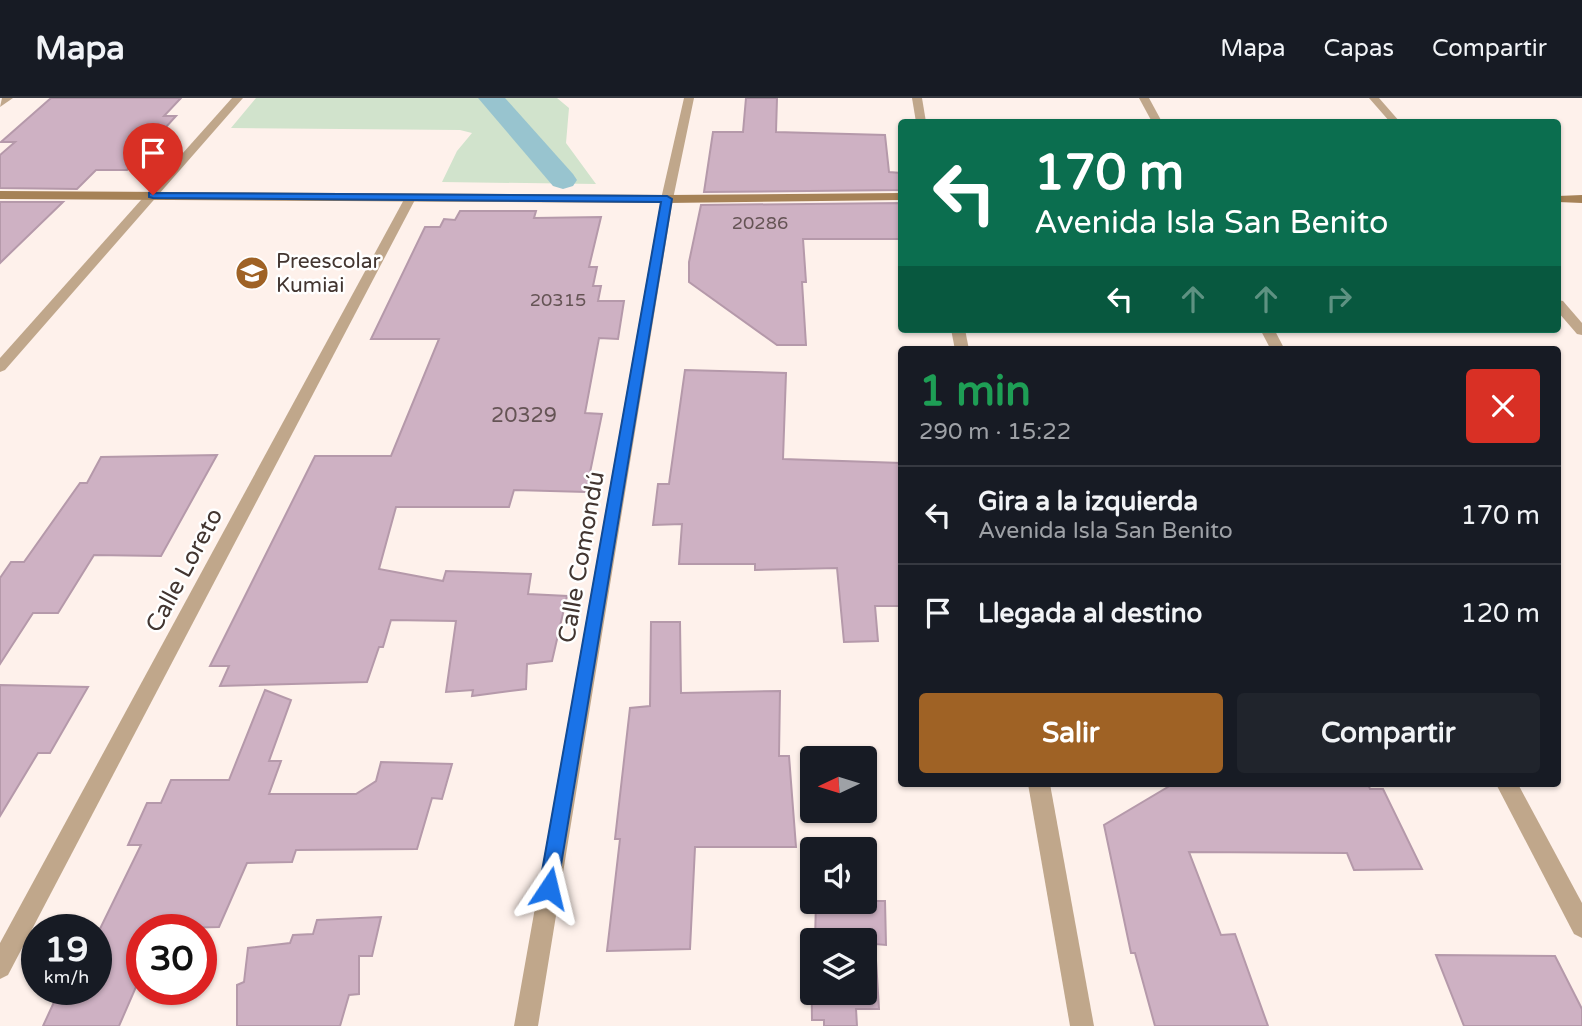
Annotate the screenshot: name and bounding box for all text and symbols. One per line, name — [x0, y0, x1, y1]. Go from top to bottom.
text: Mapa — [35, 29, 125, 68]
text: Mapa — [1220, 34, 1286, 63]
text: Capas — [1324, 34, 1394, 63]
text: Compartir — [1432, 34, 1547, 63]
pin — [123, 123, 183, 195]
icon: arrive — [134, 134, 172, 172]
text: 170 m — [1034, 144, 1184, 203]
icon: left — [919, 147, 1010, 238]
text: Avenida Isla San Benito — [1034, 204, 1388, 242]
house number: 20286 — [732, 212, 788, 234]
place label: Preescolar Kumiai — [276, 249, 380, 298]
school or university icon: Preescolar Kumiai — [233, 254, 271, 292]
icon: left — [1101, 280, 1139, 318]
icon: ahead — [1174, 280, 1212, 318]
icon: ahead — [1247, 280, 1285, 318]
icon: right — [1320, 280, 1358, 318]
house number: 20315 — [530, 289, 586, 311]
text: 1 min — [919, 366, 1031, 417]
button: close — [1466, 369, 1540, 443]
house number: 20329 — [491, 403, 557, 428]
text: 290 m · 15:22 — [919, 418, 1071, 446]
street label: Calle Comondú — [552, 469, 611, 645]
text: Gira a la izquierda — [978, 486, 1198, 517]
icon: left — [919, 496, 957, 534]
text: 170 m — [1460, 500, 1540, 531]
street label: Calle Loreto — [140, 503, 229, 637]
text: Avenida Isla San Benito — [978, 517, 1233, 545]
icon: arrive — [919, 594, 957, 632]
text: Llegada al destino — [978, 598, 1202, 629]
text: 120 m — [1460, 598, 1540, 629]
button: Salir — [919, 693, 1223, 773]
button: Compartir — [1237, 693, 1540, 773]
north arrow — [800, 746, 877, 822]
map controls — [800, 746, 877, 1005]
button: sound — [800, 837, 877, 914]
position arrow — [512, 851, 586, 925]
speed limit sign: 30 — [126, 914, 217, 1005]
button: layers — [800, 928, 877, 1005]
text: 19 — [45, 929, 88, 971]
text: km/h — [44, 966, 89, 988]

